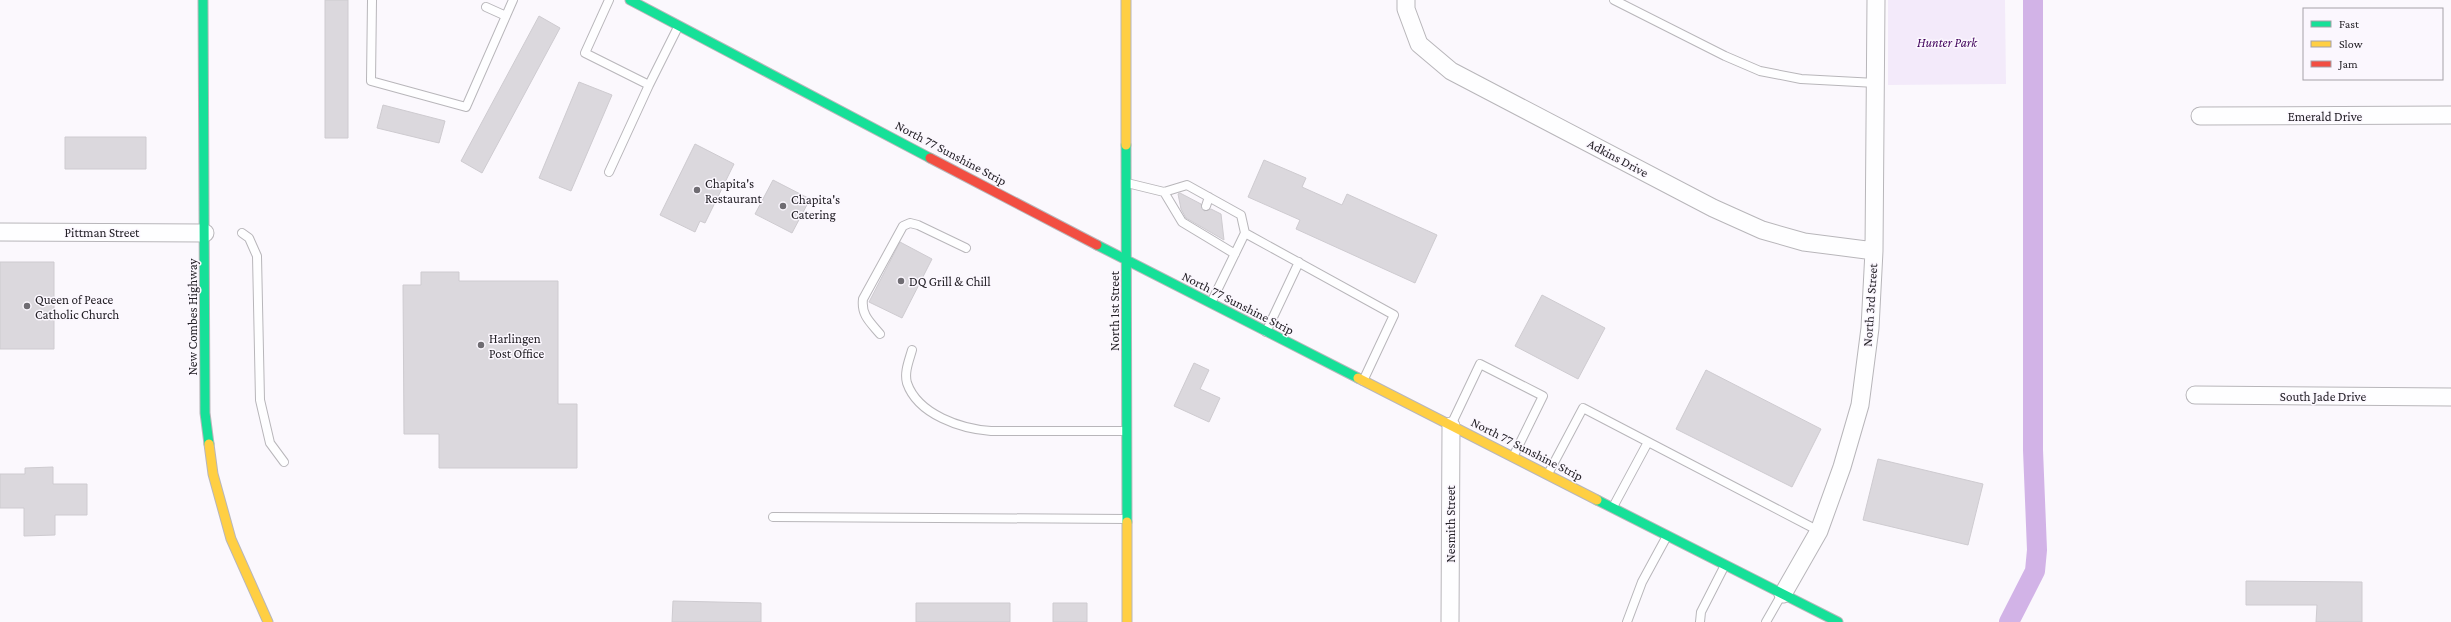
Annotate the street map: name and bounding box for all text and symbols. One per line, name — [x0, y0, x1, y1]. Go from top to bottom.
legend — [2303, 8, 2443, 80]
text: Fast — [2339, 17, 2360, 31]
park label: Hunter Park — [1917, 35, 1978, 50]
text: Slow — [2339, 37, 2363, 51]
text: Jam — [2338, 57, 2358, 71]
street label: Emerald Drive — [2288, 109, 2363, 124]
street label: North 77 Sunshine Strip — [893, 117, 1009, 189]
street label: Adkins Drive — [1585, 136, 1651, 180]
place label: Chapita's Restaurant — [705, 176, 762, 206]
marker: Chapita's Restaurant — [692, 185, 702, 195]
place label: Chapita's Catering — [791, 192, 840, 222]
marker: Chapita's Catering — [778, 201, 788, 211]
street label: Pittman Street — [65, 225, 140, 240]
street label: New Combes Highway — [185, 257, 200, 376]
street label: North 3rd Street — [1860, 262, 1880, 347]
street label: North 77 Sunshine Strip — [1180, 268, 1297, 338]
street label: North 1st Street — [1107, 270, 1122, 351]
place label: DQ Grill & Chill — [909, 274, 991, 289]
marker: DQ Grill & Chill — [896, 276, 906, 286]
place label: Queen of Peace Catholic Church — [35, 292, 119, 322]
marker: Queen of Peace Catholic Church — [22, 301, 32, 311]
place label: Harlingen Post Office — [489, 331, 544, 361]
marker: Harlingen Post Office — [476, 340, 486, 350]
street label: South Jade Drive — [2280, 389, 2366, 404]
street label: North 77 Sunshine Strip — [1469, 414, 1586, 484]
street label: Nesmith Street — [1443, 485, 1458, 563]

